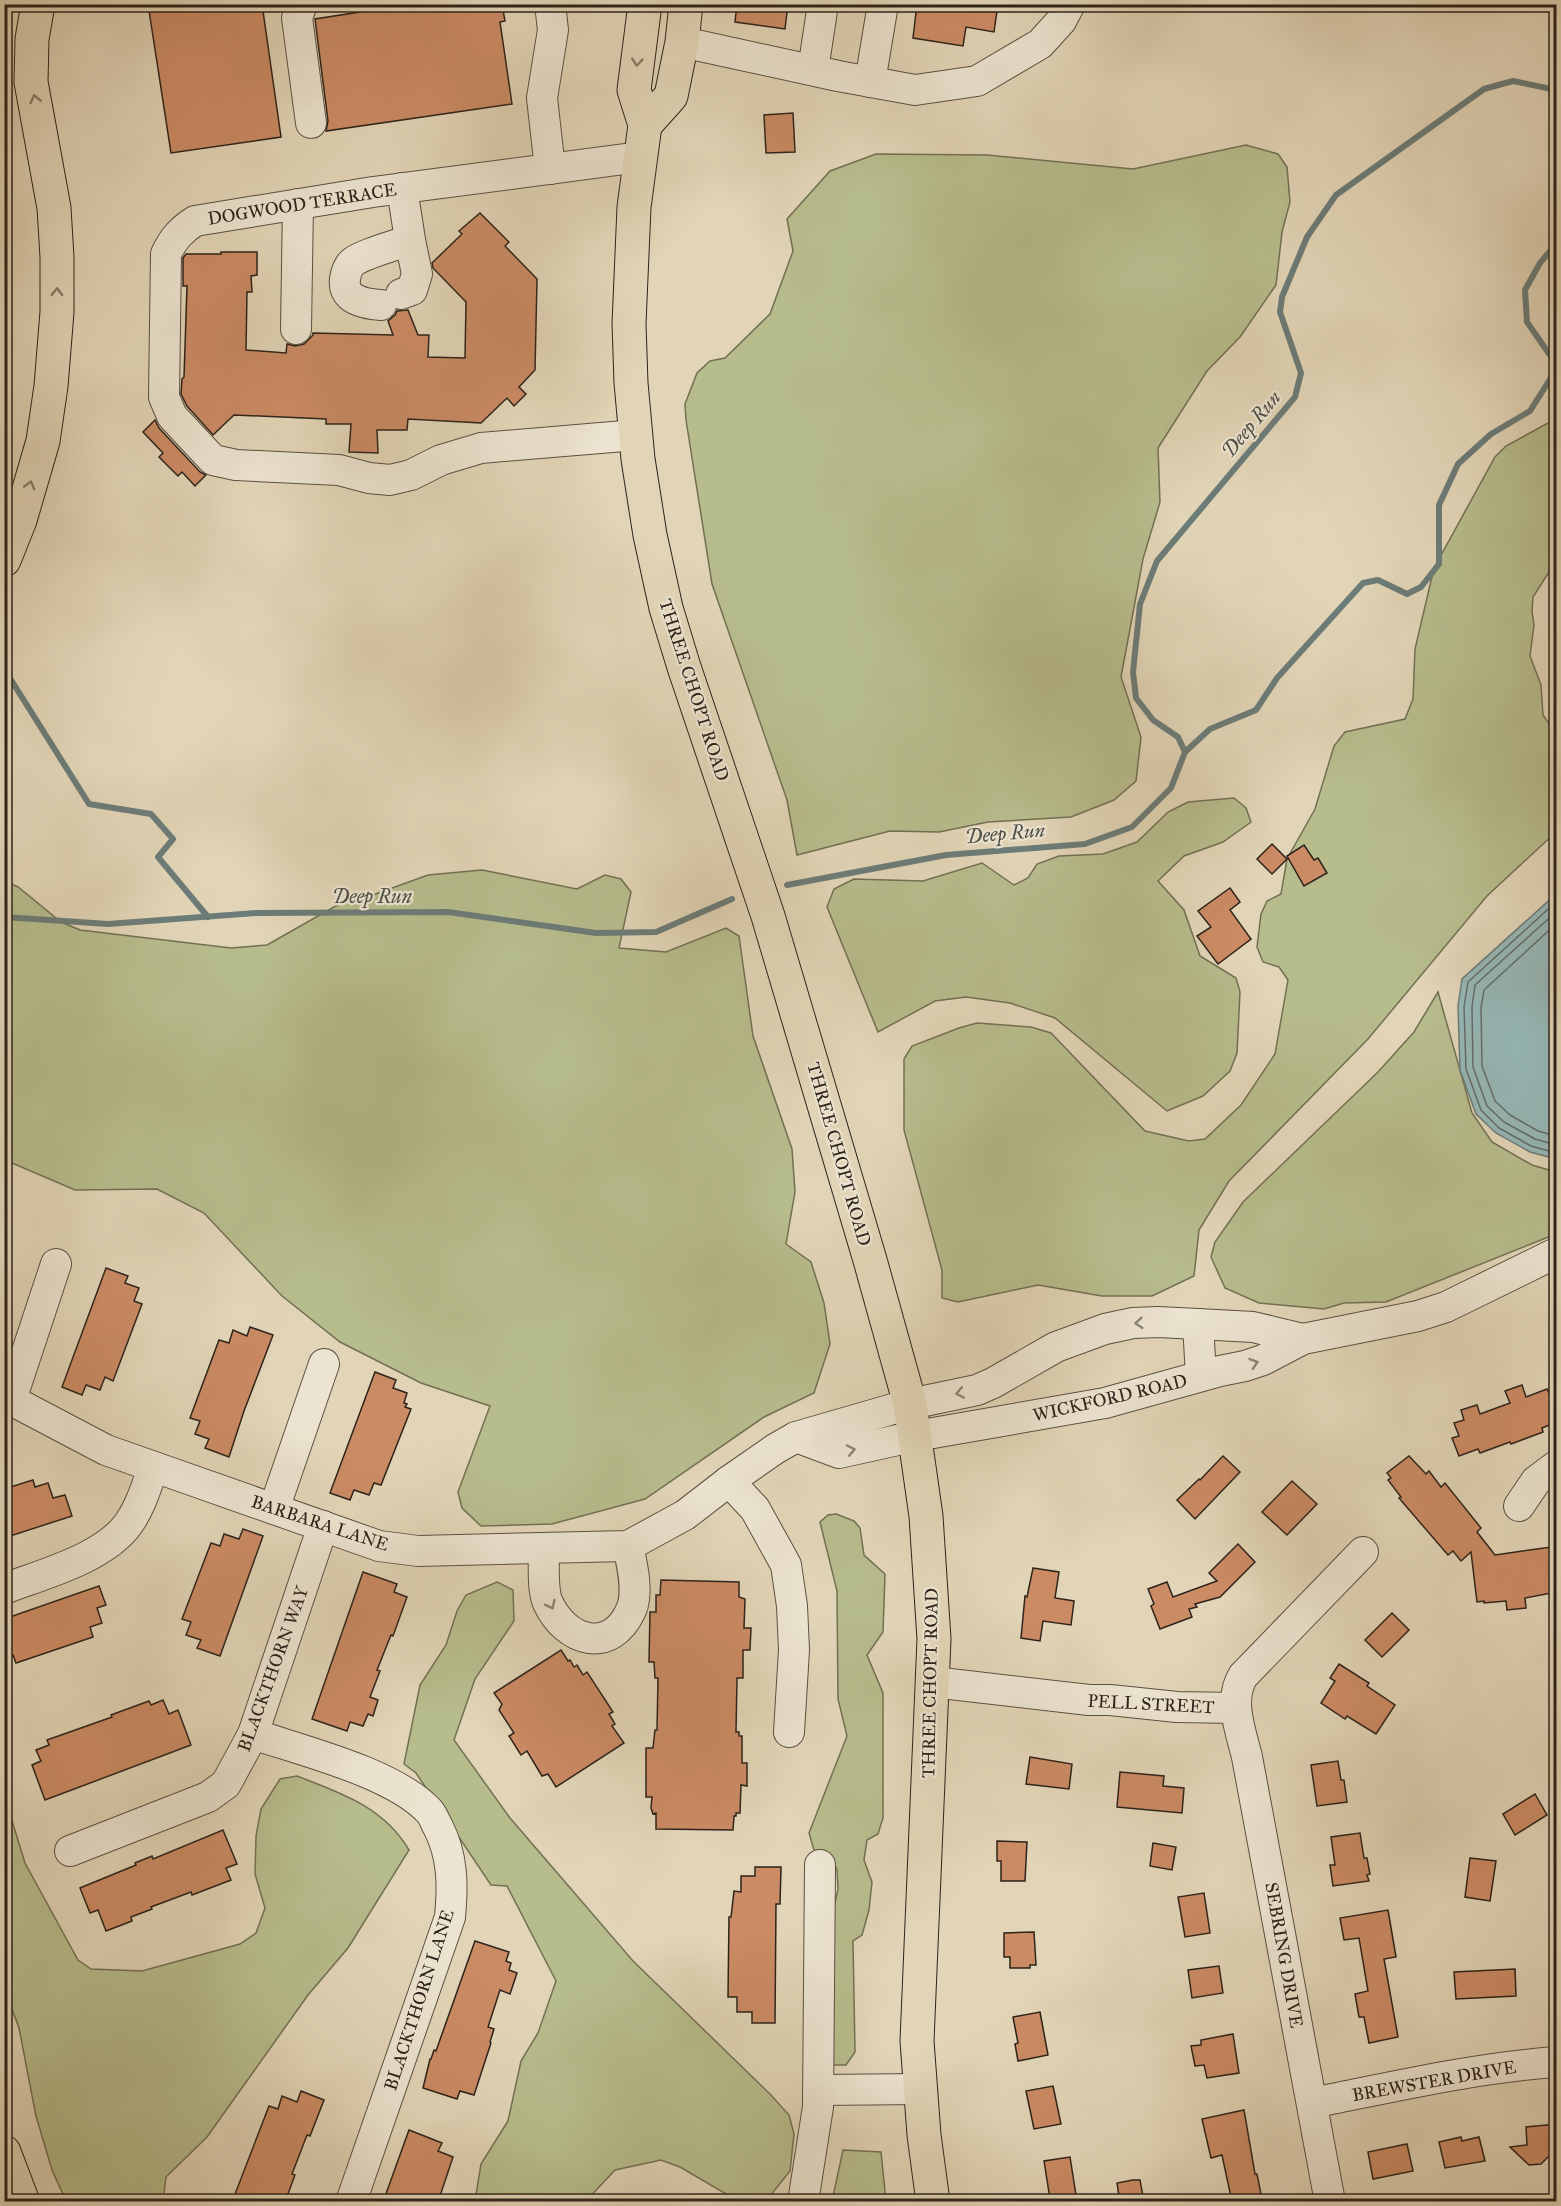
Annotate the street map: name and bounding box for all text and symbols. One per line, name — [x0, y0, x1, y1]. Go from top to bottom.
one-way arrow — [631, 58, 644, 67]
one-way arrow — [29, 94, 42, 104]
street label: DOGWOOD TERRACE — [206, 178, 398, 230]
one-way arrow — [51, 288, 63, 297]
water label: Deep Run — [1216, 385, 1287, 463]
one-way arrow — [23, 480, 35, 491]
street label: THREE CHOPT ROAD — [654, 596, 734, 784]
water label: Deep Run — [964, 818, 1046, 849]
water label: Deep Run — [332, 884, 413, 909]
street label: THREE CHOPT ROAD — [802, 1060, 876, 1248]
one-way arrow — [1135, 1316, 1144, 1329]
one-way arrow — [1248, 1358, 1259, 1371]
street label: WICKFORD ROAD — [1031, 1370, 1189, 1426]
one-way arrow — [955, 1386, 965, 1399]
one-way arrow — [846, 1444, 856, 1457]
street label: BARBARA LANE — [248, 1490, 392, 1556]
street label: BLACKTHORN WAY — [233, 1583, 313, 1755]
street label: THREE CHOPT ROAD — [917, 1588, 943, 1778]
one-way arrow — [543, 1599, 555, 1610]
street label: PELL STREET — [1087, 1690, 1215, 1718]
street label: SEBRING DRIVE — [1260, 1881, 1308, 2030]
street label: BLACKTHORN LANE — [379, 1907, 459, 2093]
street label: BREWSTER DRIVE — [1350, 2056, 1518, 2106]

